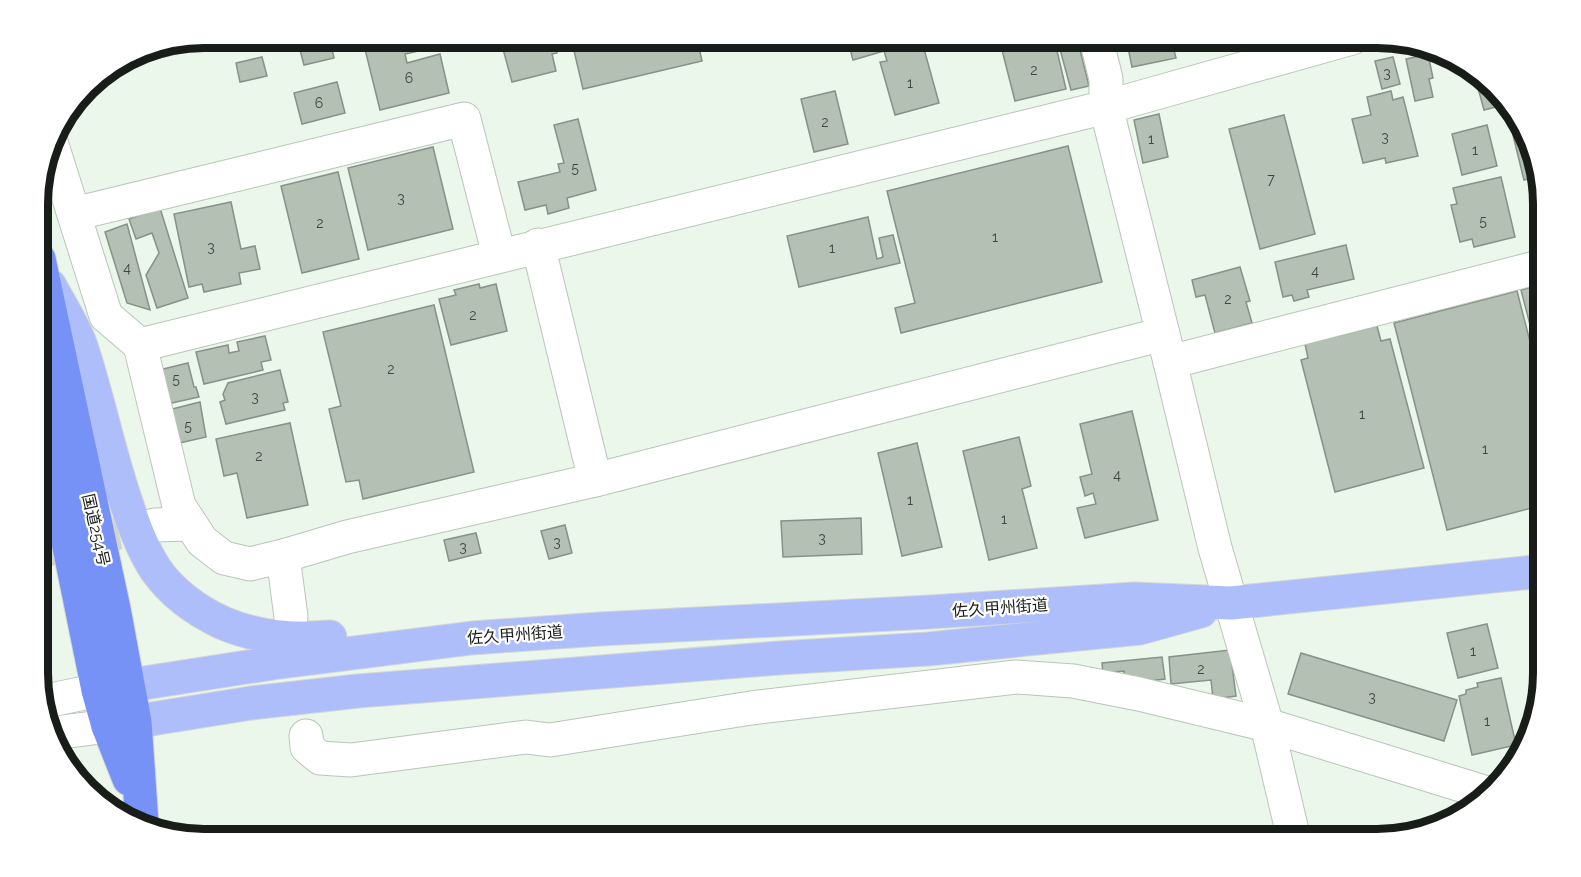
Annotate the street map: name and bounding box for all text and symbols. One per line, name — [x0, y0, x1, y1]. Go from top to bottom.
house number: 2 — [1030, 62, 1038, 78]
house number: 3 — [1383, 65, 1391, 81]
house number: 6 — [405, 70, 413, 86]
house number: 1 — [907, 75, 913, 91]
house number: 6 — [315, 95, 323, 111]
house number: 2 — [821, 114, 829, 130]
house number: 3 — [1381, 129, 1389, 145]
house number: 1 — [1148, 131, 1154, 147]
house number: 1 — [1472, 142, 1478, 158]
house number: 5 — [571, 160, 579, 176]
house number: 7 — [1267, 171, 1275, 187]
house number: 3 — [397, 190, 405, 206]
house number: 5 — [1479, 213, 1487, 229]
house number: 2 — [316, 215, 324, 231]
house number: 1 — [992, 229, 998, 245]
house number: 3 — [207, 239, 215, 255]
house number: 1 — [829, 240, 835, 256]
house number: 4 — [123, 260, 131, 276]
house number: 4 — [1311, 263, 1319, 279]
house number: 2 — [1224, 291, 1232, 307]
house number: 2 — [469, 307, 477, 323]
house number: 2 — [387, 361, 395, 377]
house number: 5 — [172, 371, 180, 387]
house number: 3 — [251, 389, 259, 405]
house number: 1 — [1359, 406, 1365, 422]
house number: 5 — [184, 418, 192, 434]
house number: 1 — [1482, 441, 1488, 457]
house number: 2 — [255, 448, 263, 464]
house number: 4 — [1113, 467, 1121, 483]
street label: 国道254号 — [78, 492, 114, 568]
house number: 1 — [907, 492, 913, 508]
house number: 1 — [1001, 511, 1007, 527]
house number: 3 — [818, 530, 826, 546]
house number: 3 — [553, 534, 561, 550]
house number: 3 — [459, 539, 467, 555]
street label: 佐久甲州街道 — [951, 595, 1049, 621]
street label: 佐久甲州街道 — [466, 622, 564, 648]
house number: 1 — [1470, 643, 1476, 659]
house number: 2 — [1197, 661, 1205, 677]
house number: 3 — [1368, 689, 1376, 705]
house number: 1 — [1484, 713, 1490, 729]

